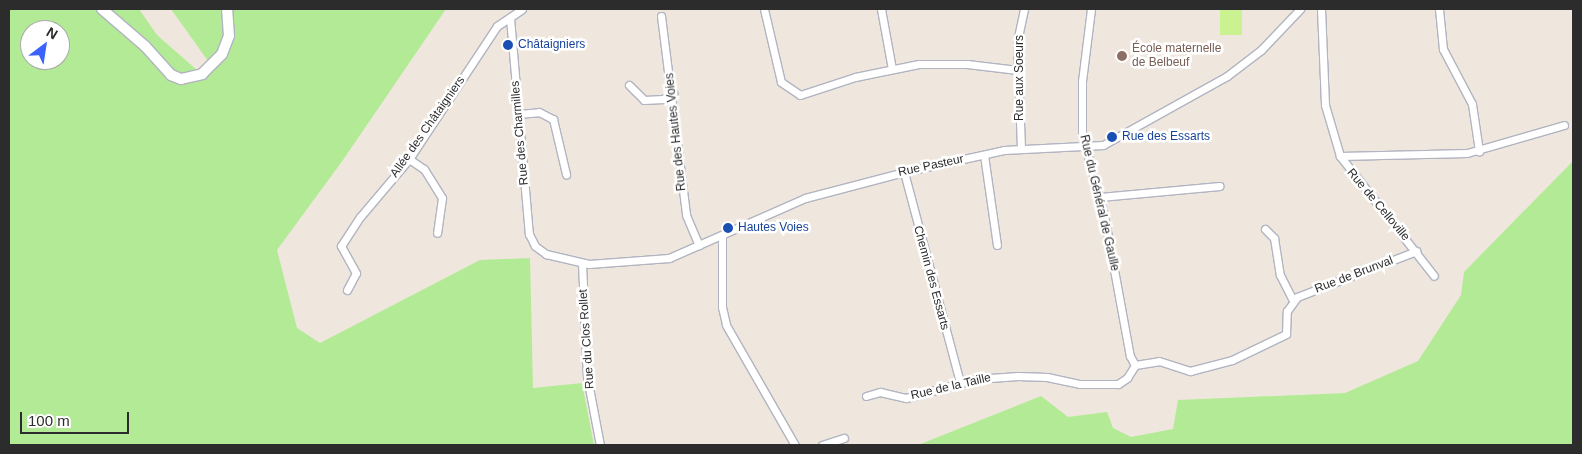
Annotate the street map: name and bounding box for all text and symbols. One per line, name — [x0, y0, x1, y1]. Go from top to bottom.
north arrow — [20, 20, 70, 70]
text: N — [44, 24, 61, 42]
street label: Rue aux Soeurs — [1013, 35, 1027, 121]
place label: Châtaigniers — [518, 38, 585, 52]
marker: Châtaigniers — [502, 39, 514, 51]
place label: École maternelle de Belbeuf — [1132, 42, 1221, 70]
marker: École maternelle de Belbeuf — [1116, 50, 1128, 62]
street label: Rue des Hautes Voies — [663, 72, 689, 192]
street label: Allée des Châtaigniers — [388, 74, 468, 180]
street label: Rue des Charmilles — [508, 80, 532, 186]
place label: Rue des Essarts — [1122, 130, 1210, 144]
marker: Rue des Essarts — [1106, 131, 1118, 143]
street label: Rue du Général de Gaulle — [1076, 133, 1122, 273]
street label: Rue Pasteur — [897, 152, 965, 180]
street label: Rue de Celloville — [1344, 166, 1412, 244]
place label: Hautes Voies — [738, 221, 809, 235]
marker: Hautes Voies — [722, 222, 734, 234]
street label: Chemin des Essarts — [910, 224, 952, 332]
street label: Rue de Brunval — [1313, 253, 1395, 297]
street label: Rue du Clos Rollet — [576, 289, 598, 389]
street label: Rue de la Taille — [909, 371, 993, 403]
scale bar — [22, 402, 131, 434]
text: 100 m — [28, 412, 70, 429]

